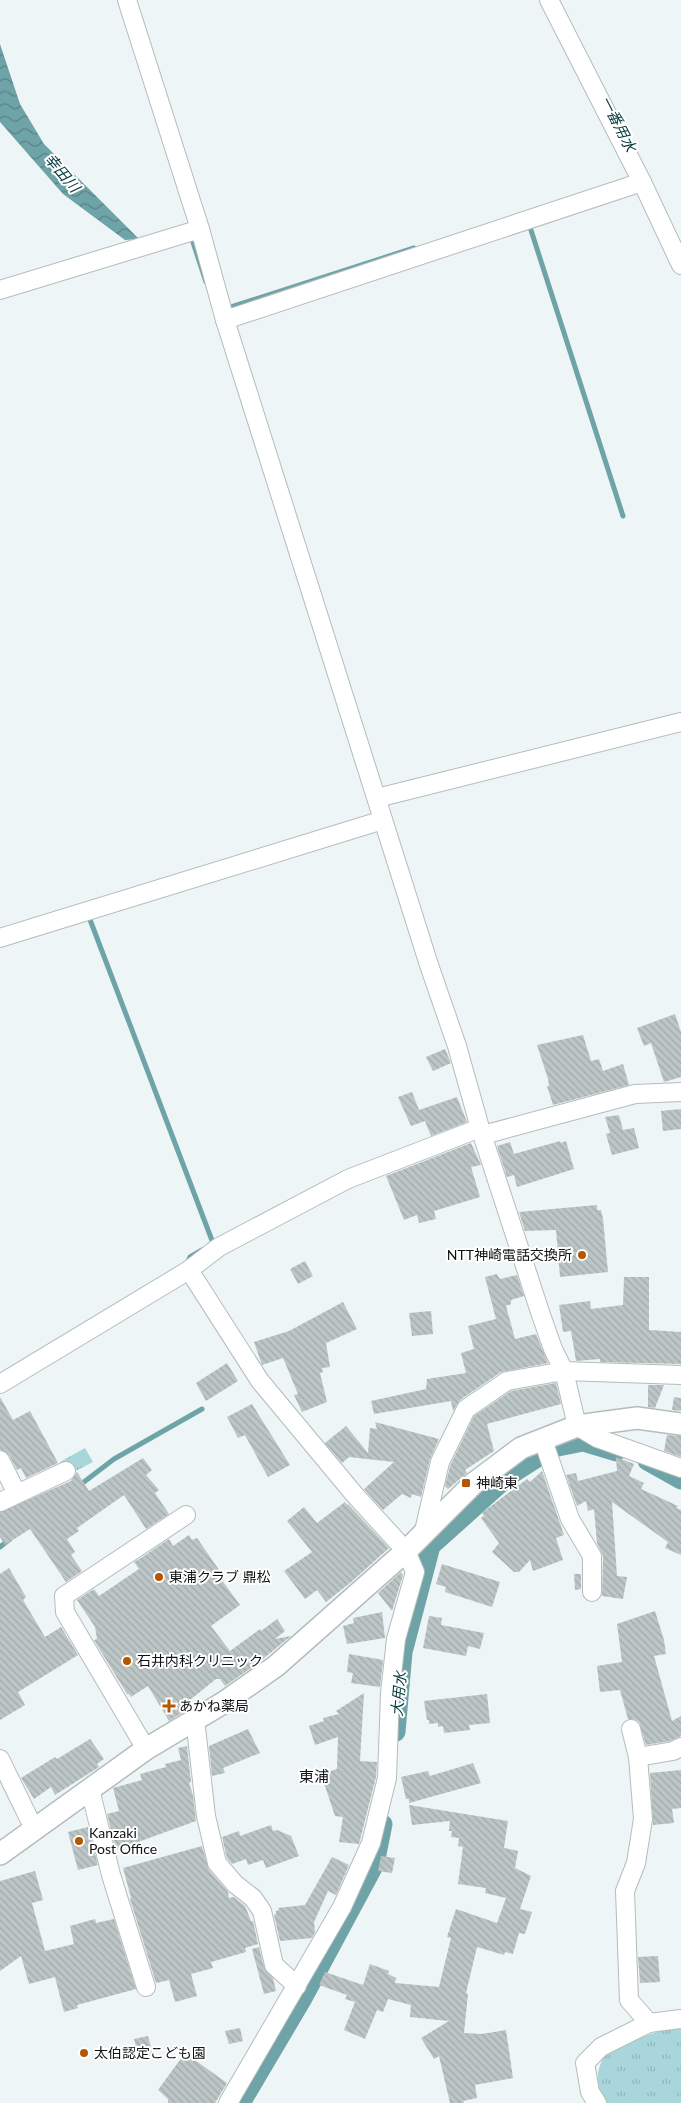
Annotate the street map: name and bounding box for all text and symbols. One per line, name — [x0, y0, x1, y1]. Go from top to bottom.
water label: 一番用水 — [597, 93, 641, 156]
water label: 幸田川 — [41, 149, 85, 197]
place label: NTT神崎電話交換所 — [447, 1246, 572, 1263]
marker: NTT神崎電話交換所 — [576, 1249, 588, 1261]
place label: 神崎東 — [476, 1474, 518, 1491]
marker: 神崎東 — [460, 1477, 472, 1489]
place label: 東浦クラブ 鼎松 — [169, 1568, 271, 1585]
marker: 東浦クラブ 鼎松 — [153, 1571, 165, 1583]
place label: 石井内科クリニック — [137, 1652, 263, 1669]
marker: 石井内科クリニック — [121, 1655, 133, 1667]
water label: 大用水 — [387, 1669, 409, 1717]
place label: あかね薬局 — [179, 1697, 249, 1714]
marker: あかね薬局 — [163, 1700, 175, 1712]
district label: 東浦 — [299, 1767, 329, 1785]
place label: Kanzaki Post Office — [89, 1824, 157, 1857]
marker: Kanzaki Post Office — [73, 1835, 85, 1847]
place label: 太伯認定こども園 — [94, 2044, 206, 2061]
marker: 太伯認定こども園 — [78, 2047, 90, 2059]

